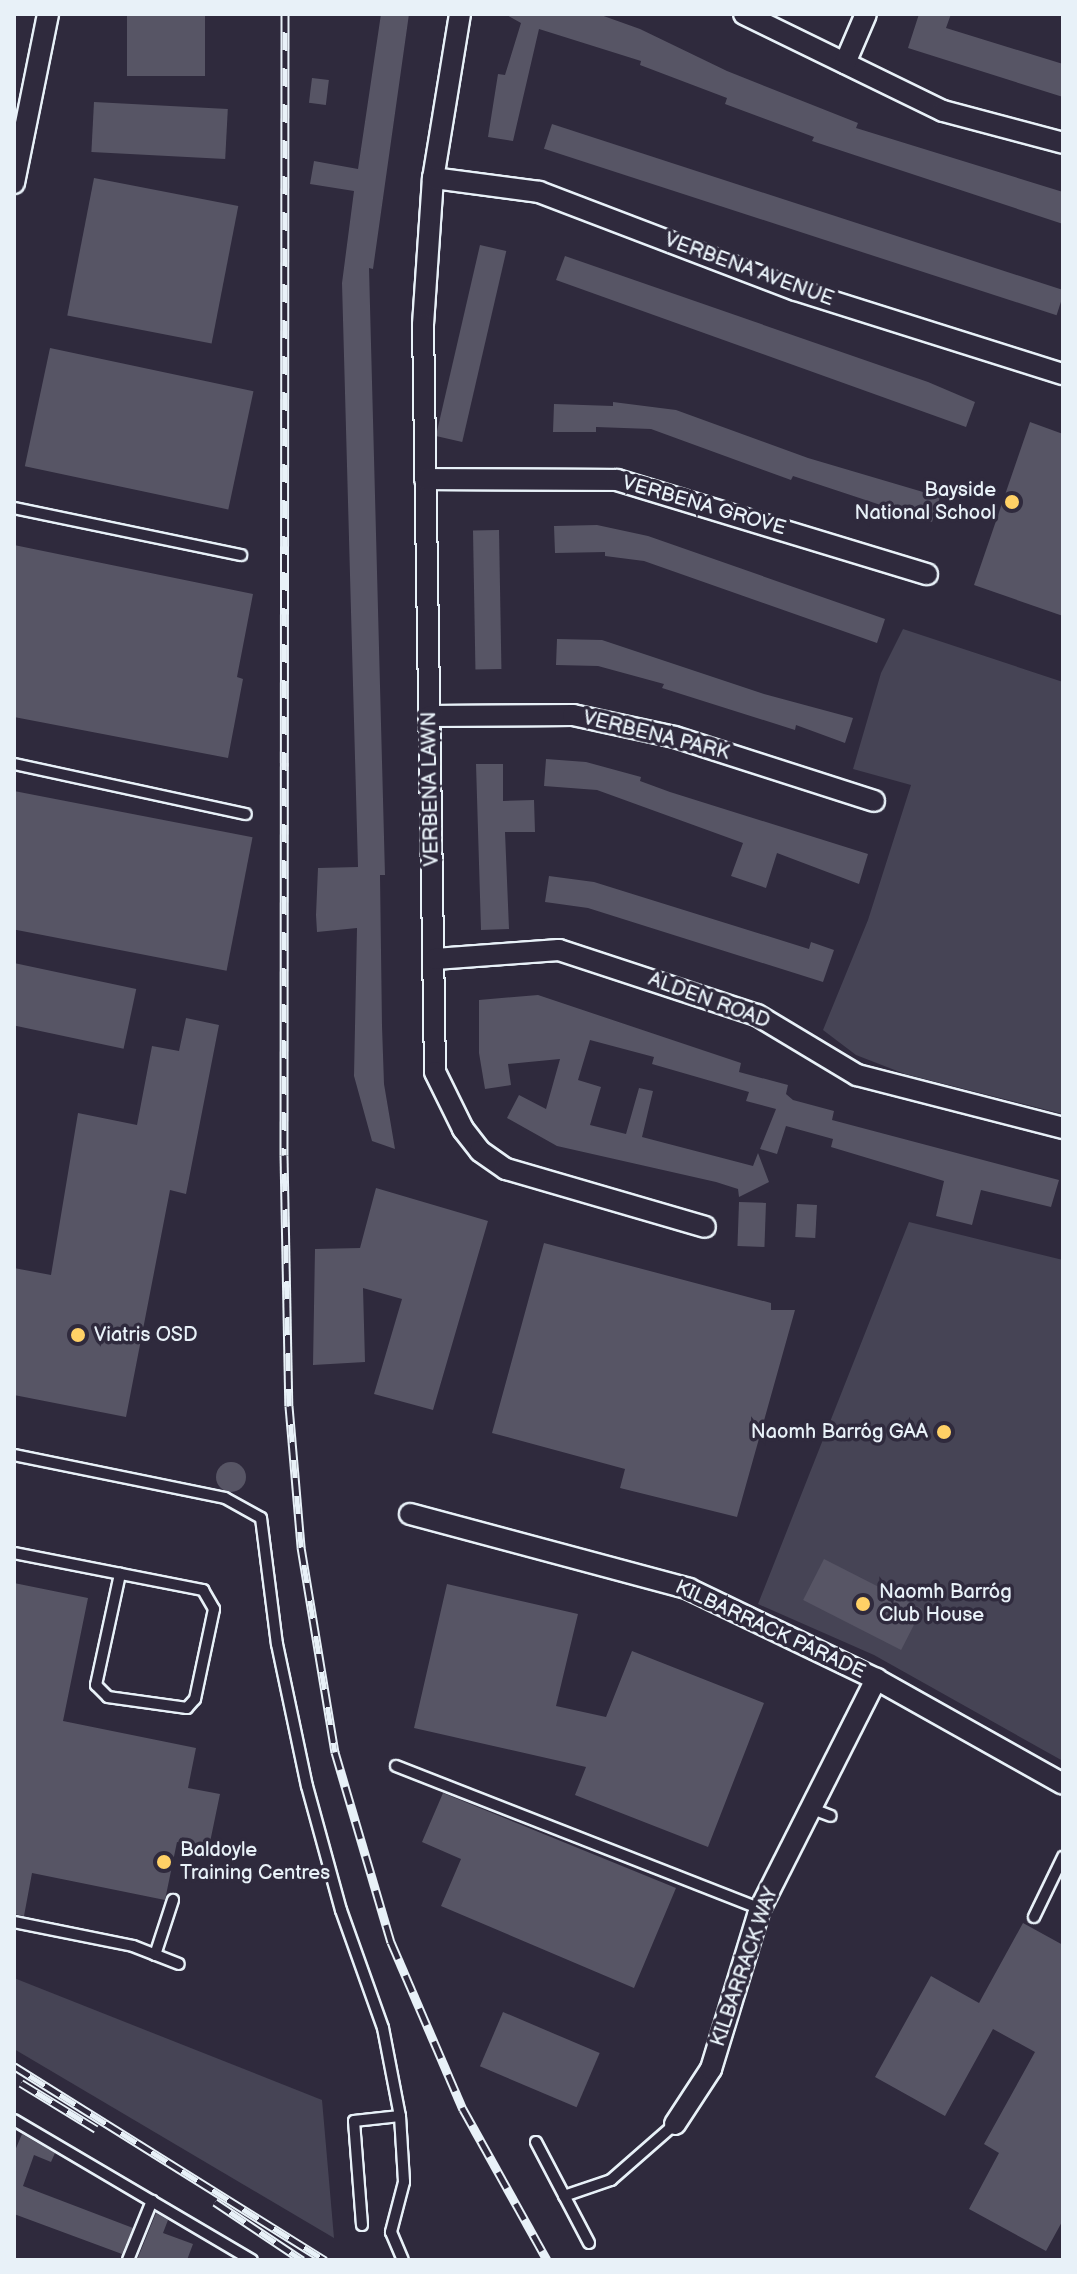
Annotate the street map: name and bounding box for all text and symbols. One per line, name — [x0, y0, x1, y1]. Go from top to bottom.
street label: VERBENA AVENUE — [661, 228, 837, 312]
street label: VERBENA GROVE — [620, 471, 788, 541]
place label: Bayside National School — [854, 478, 996, 525]
marker: Bayside National School — [1003, 493, 1021, 511]
street label: VERBENA PARK — [580, 706, 732, 766]
street label: VERBENA LAWN — [418, 711, 444, 867]
street label: ALDEN ROAD — [645, 968, 773, 1034]
place label: Viatris OSD — [94, 1323, 198, 1347]
marker: Viatris OSD — [69, 1326, 87, 1344]
place label: Naomh Barróg GAA — [751, 1420, 928, 1444]
marker: Naomh Barróg GAA — [935, 1423, 953, 1441]
street label: KILBARRACK PARADE — [671, 1575, 869, 1685]
place label: Naomh Barróg Club House — [879, 1580, 1012, 1627]
marker: Naomh Barróg Club House — [854, 1595, 872, 1613]
place label: Baldoyle Training Centres — [180, 1838, 330, 1885]
marker: Baldoyle Training Centres — [155, 1853, 173, 1871]
street label: KILBARRACK WAY — [706, 1884, 784, 2050]

